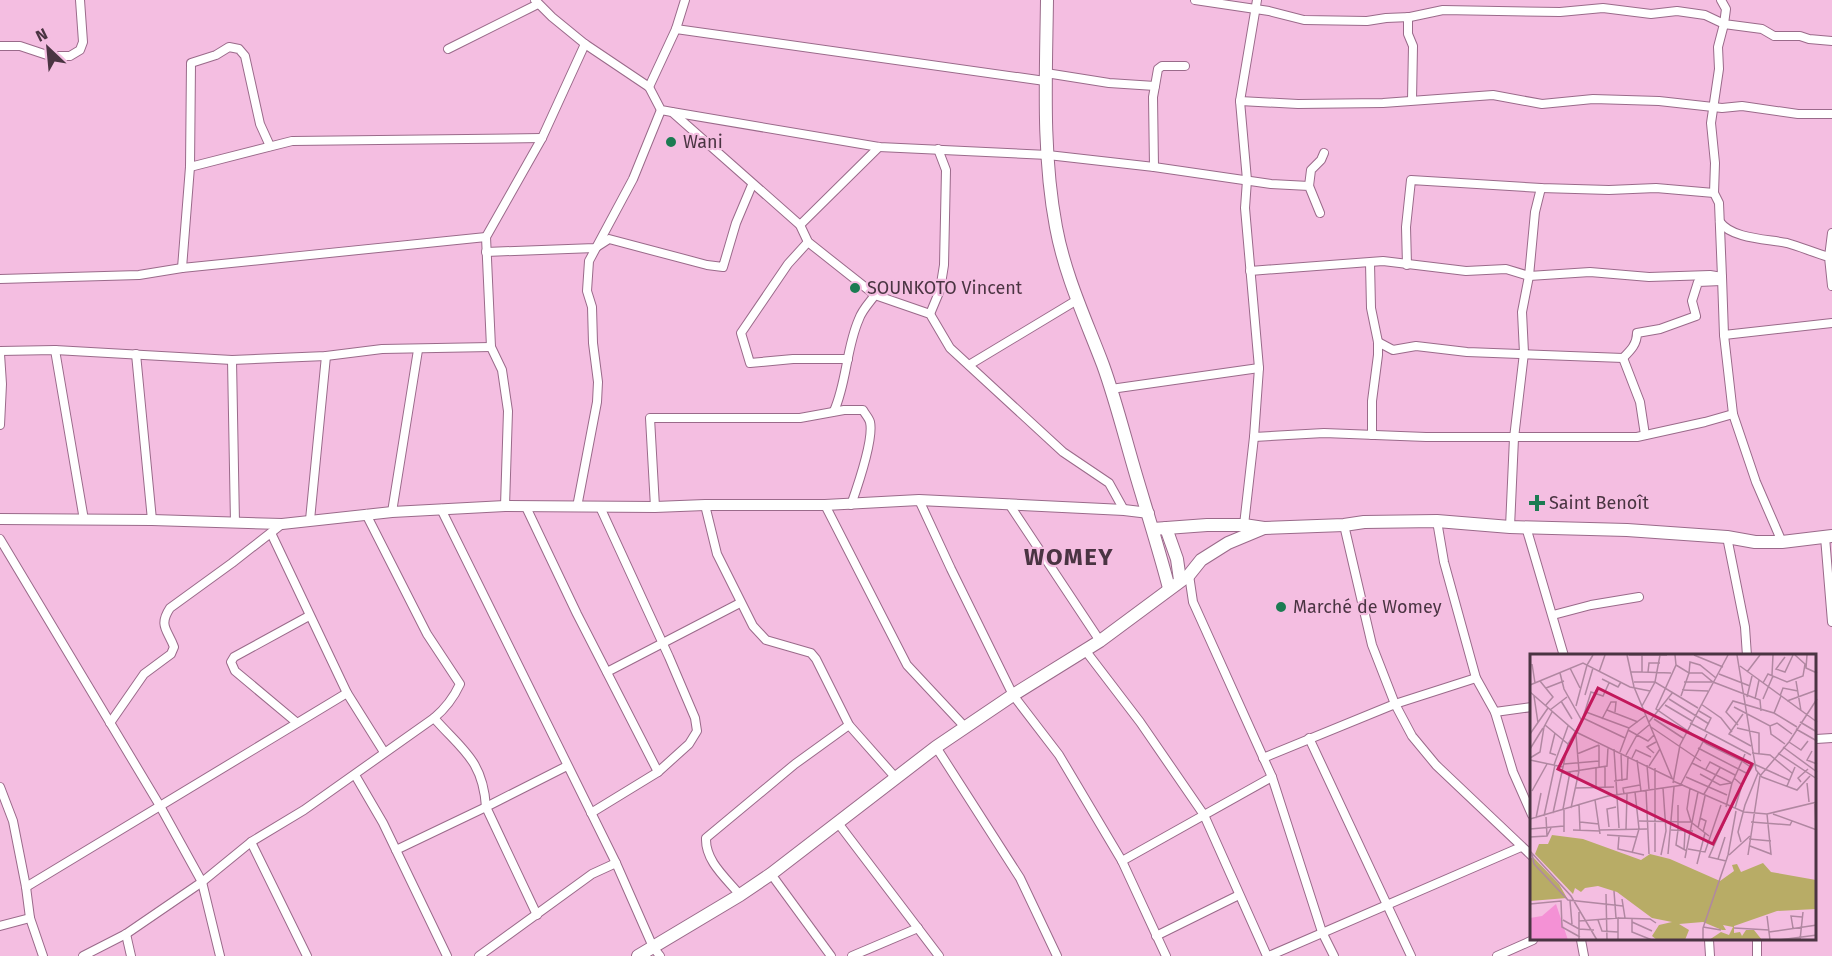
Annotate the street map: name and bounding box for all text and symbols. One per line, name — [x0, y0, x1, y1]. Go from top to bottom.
north arrow — [18, 18, 78, 78]
text: N — [33, 24, 51, 46]
place label: Wani — [683, 131, 723, 153]
marker: Wani — [664, 135, 678, 149]
place label: SOUNKOTO Vincent — [867, 277, 1023, 299]
marker: SOUNKOTO Vincent — [848, 281, 862, 295]
place label: Saint Benoît — [1549, 492, 1649, 514]
marker: Saint Benoît — [1530, 496, 1544, 510]
district label: WOMEY — [1024, 543, 1114, 571]
place label: Marché de Womey — [1293, 596, 1442, 618]
marker: Marché de Womey — [1274, 600, 1288, 614]
inset map — [1530, 654, 1817, 941]

